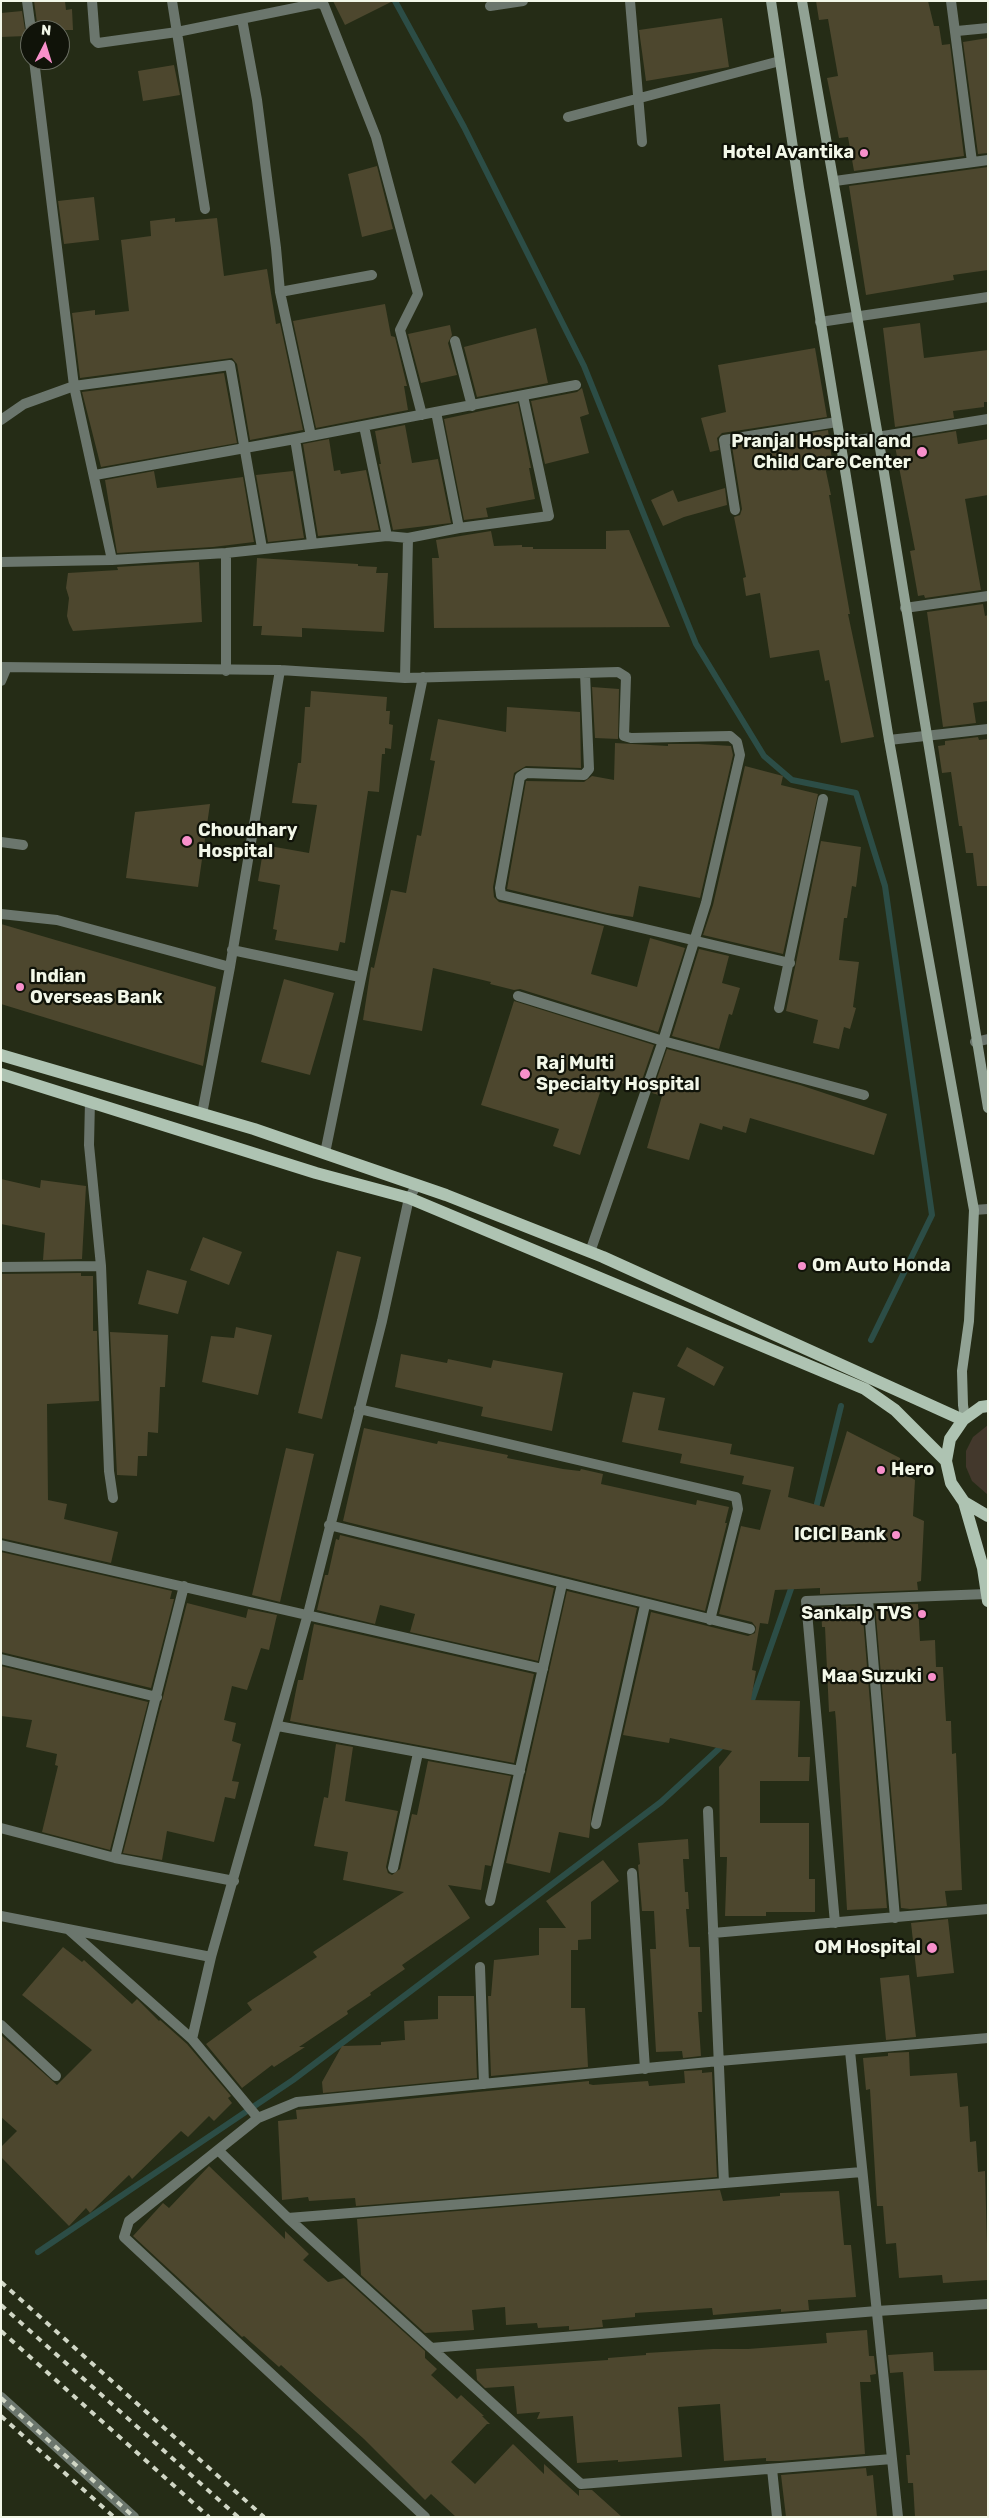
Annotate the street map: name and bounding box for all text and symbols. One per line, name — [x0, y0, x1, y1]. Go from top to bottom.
north arrow — [20, 20, 70, 70]
text: N — [40, 22, 52, 39]
place label: Hotel Avantika — [722, 142, 854, 164]
marker: Hotel Avantika — [858, 147, 870, 159]
place label: Pranjal Hospital and Child Care Center — [731, 431, 911, 474]
marker: Pranjal Hospital and Child Care Center — [915, 445, 929, 459]
place label: Choudhary Hospital — [198, 820, 297, 862]
marker: Choudhary Hospital — [180, 834, 194, 848]
place label: Indian Overseas Bank — [30, 966, 162, 1009]
marker: Indian Overseas Bank — [14, 981, 26, 993]
place label: Raj Multi Specialty Hospital — [536, 1053, 700, 1096]
marker: Raj Multi Specialty Hospital — [518, 1067, 532, 1081]
place label: Om Auto Honda — [812, 1255, 951, 1277]
marker: Om Auto Honda — [796, 1260, 808, 1272]
place label: Hero — [891, 1459, 934, 1481]
marker: Hero — [875, 1464, 887, 1476]
place label: ICICI Bank — [794, 1524, 886, 1546]
marker: ICICI Bank — [890, 1529, 902, 1541]
place label: Sankalp TVS — [801, 1603, 912, 1625]
marker: Sankalp TVS — [916, 1608, 928, 1620]
place label: Maa Suzuki — [821, 1666, 922, 1688]
marker: Maa Suzuki — [926, 1671, 938, 1683]
place label: OM Hospital — [814, 1937, 921, 1959]
marker: OM Hospital — [925, 1941, 939, 1955]

